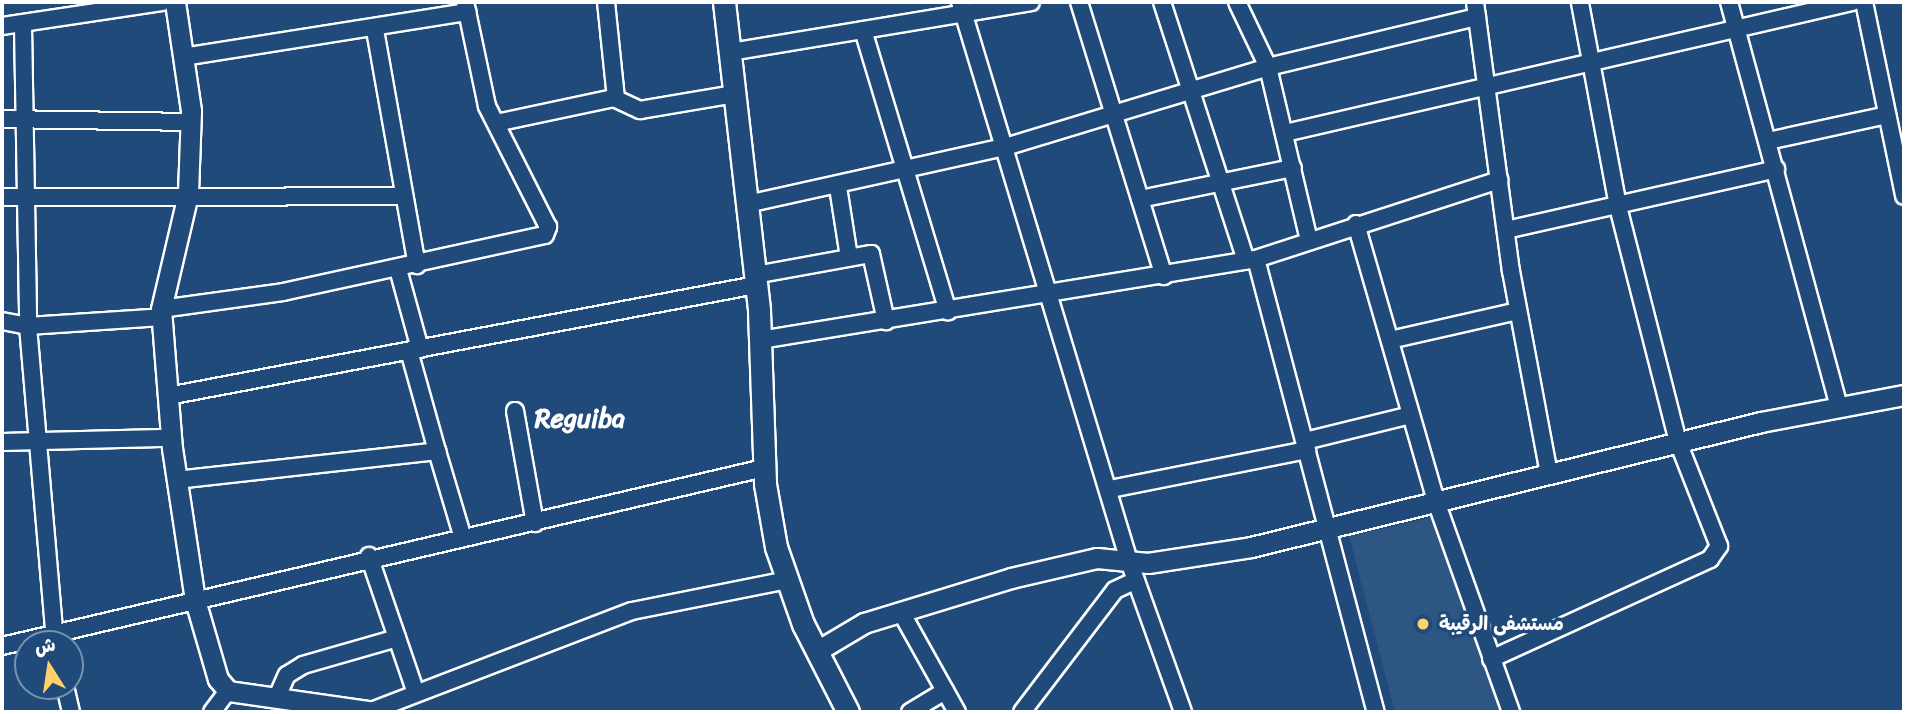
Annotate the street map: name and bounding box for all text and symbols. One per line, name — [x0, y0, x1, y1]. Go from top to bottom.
district label: Reguiba — [535, 403, 625, 435]
place label: مستشفى الرقيبة — [1439, 613, 1564, 635]
marker: مستشفى الرقيبة — [1413, 614, 1433, 634]
text: ش — [31, 628, 59, 664]
north arrow — [14, 630, 84, 700]

